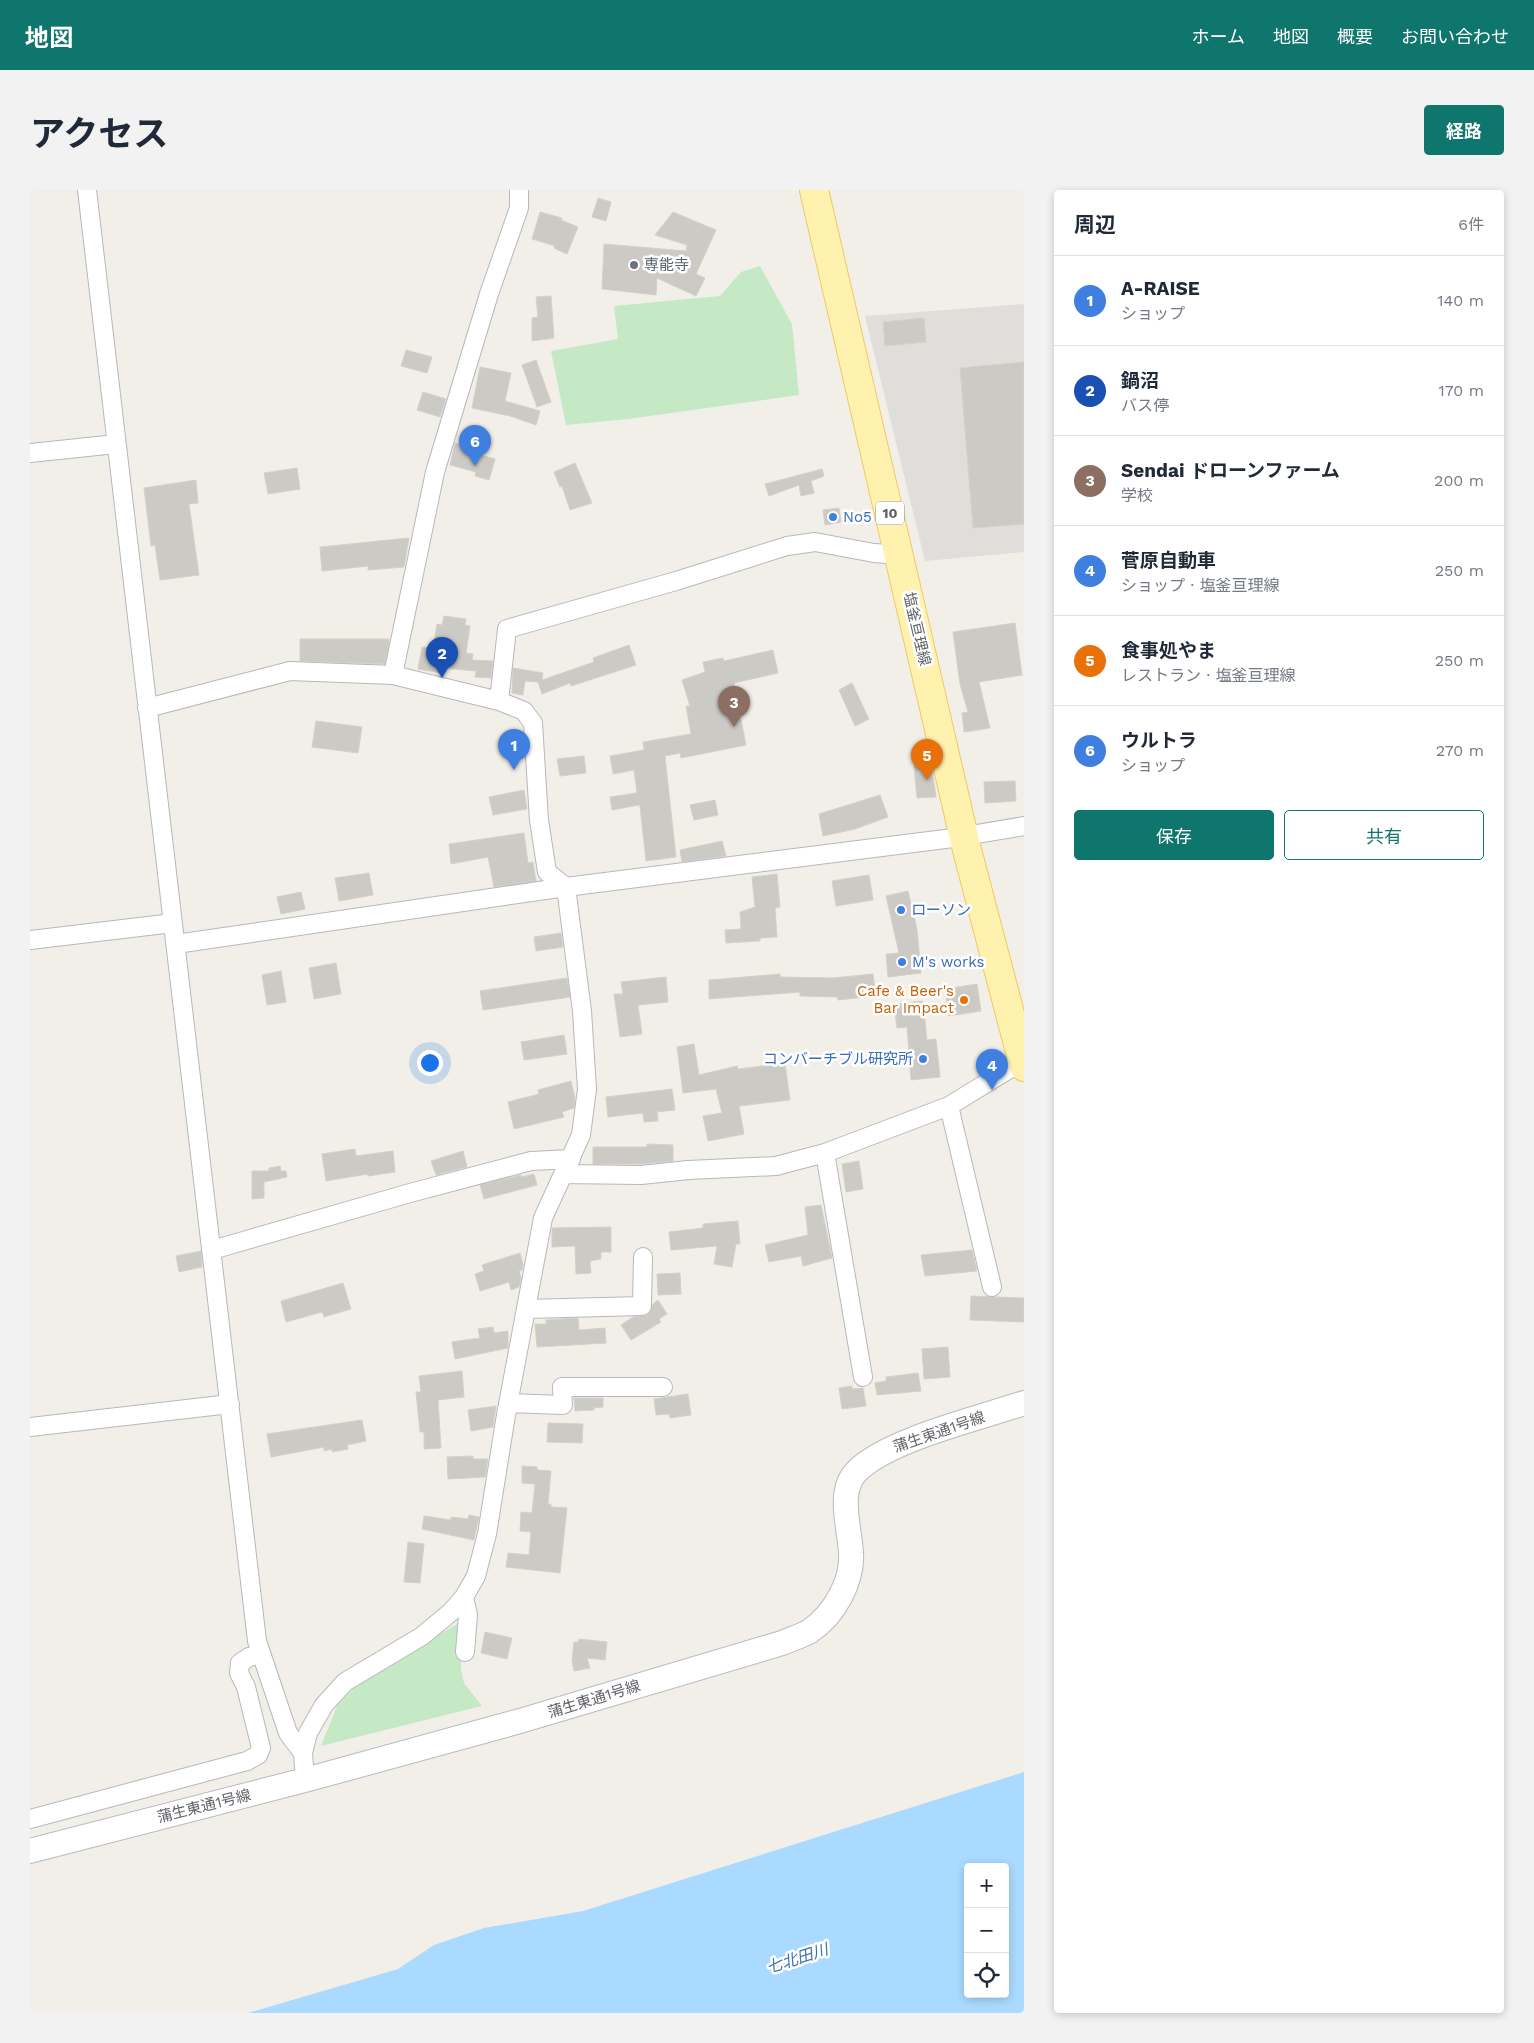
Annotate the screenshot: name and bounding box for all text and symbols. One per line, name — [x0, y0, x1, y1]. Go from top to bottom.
text: 地図 — [25, 24, 73, 52]
text: ホーム — [1192, 26, 1245, 47]
text: 地図 — [1273, 26, 1309, 47]
text: 概要 — [1337, 26, 1373, 47]
text: お問い合わせ — [1401, 26, 1509, 47]
button: 経路 — [1424, 105, 1504, 155]
text: アクセス — [30, 113, 168, 155]
text: 周辺 — [1074, 212, 1116, 237]
text: 6件 — [1458, 215, 1484, 234]
place label: 専能寺 — [644, 256, 689, 274]
marker: 専能寺 — [628, 259, 640, 271]
text: A-RAISE — [1121, 277, 1200, 300]
text: 1 — [1087, 291, 1093, 310]
text: 140 m — [1437, 291, 1484, 310]
text: ショップ — [1121, 304, 1185, 323]
text: 鍋沼 — [1121, 369, 1159, 392]
text: 2 — [1085, 381, 1095, 400]
text: 170 m — [1438, 381, 1484, 400]
text: バス停 — [1121, 396, 1169, 415]
pin: 6 — [459, 425, 491, 466]
text: Sendai ドローンファーム — [1121, 459, 1340, 482]
text: 3 — [1085, 471, 1095, 490]
text: 200 m — [1434, 471, 1484, 490]
text: 学校 — [1121, 486, 1153, 505]
road number: 10 — [876, 502, 904, 524]
place label: No5 — [843, 508, 872, 526]
marker: No5 — [827, 511, 839, 523]
text: 菅原自動車 — [1121, 549, 1216, 572]
text: 4 — [1085, 561, 1095, 580]
text: 250 m — [1435, 561, 1484, 580]
text: ショップ · 塩釜亘理線 — [1121, 576, 1280, 595]
street label: 塩釜亘理線 — [900, 590, 934, 668]
pin: 2 — [426, 637, 458, 678]
text: 食事処やま — [1121, 639, 1216, 662]
text: 5 — [1085, 651, 1095, 670]
text: 250 m — [1435, 651, 1484, 670]
text: レストラン · 塩釜亘理線 — [1121, 666, 1296, 685]
pin: 3 — [718, 686, 750, 727]
pin: 1 — [498, 729, 530, 770]
text: ウルトラ — [1121, 729, 1197, 752]
pin: 5 — [911, 739, 943, 780]
text: 6 — [1085, 741, 1095, 760]
text: 270 m — [1436, 741, 1484, 760]
text: ショップ — [1121, 756, 1185, 775]
button: 保存 — [1074, 810, 1274, 860]
button: 共有 — [1284, 810, 1484, 860]
place label: ローソン — [911, 901, 971, 919]
marker: ローソン — [895, 904, 907, 916]
place label: M's works — [912, 953, 985, 971]
marker: M's works — [896, 956, 908, 968]
place label: Cafe & Beer's Bar Impact — [857, 982, 955, 1017]
marker: Cafe & Beer's Bar Impact — [958, 994, 970, 1006]
pin: 4 — [976, 1049, 1008, 1090]
your location — [417, 1050, 443, 1076]
place label: コンバーチブル研究所 — [763, 1050, 913, 1068]
marker: コンバーチブル研究所 — [917, 1053, 929, 1065]
street label: 蒲生東通1号線 — [891, 1408, 987, 1456]
street label: 蒲生東通1号線 — [546, 1676, 642, 1722]
street label: 蒲生東通1号線 — [155, 1786, 253, 1826]
map controls — [964, 1863, 1009, 1998]
button: + — [964, 1863, 1009, 1908]
button: − — [964, 1908, 1009, 1953]
water label: 七北田川 — [764, 1939, 832, 1977]
button: locate — [964, 1953, 1009, 1998]

